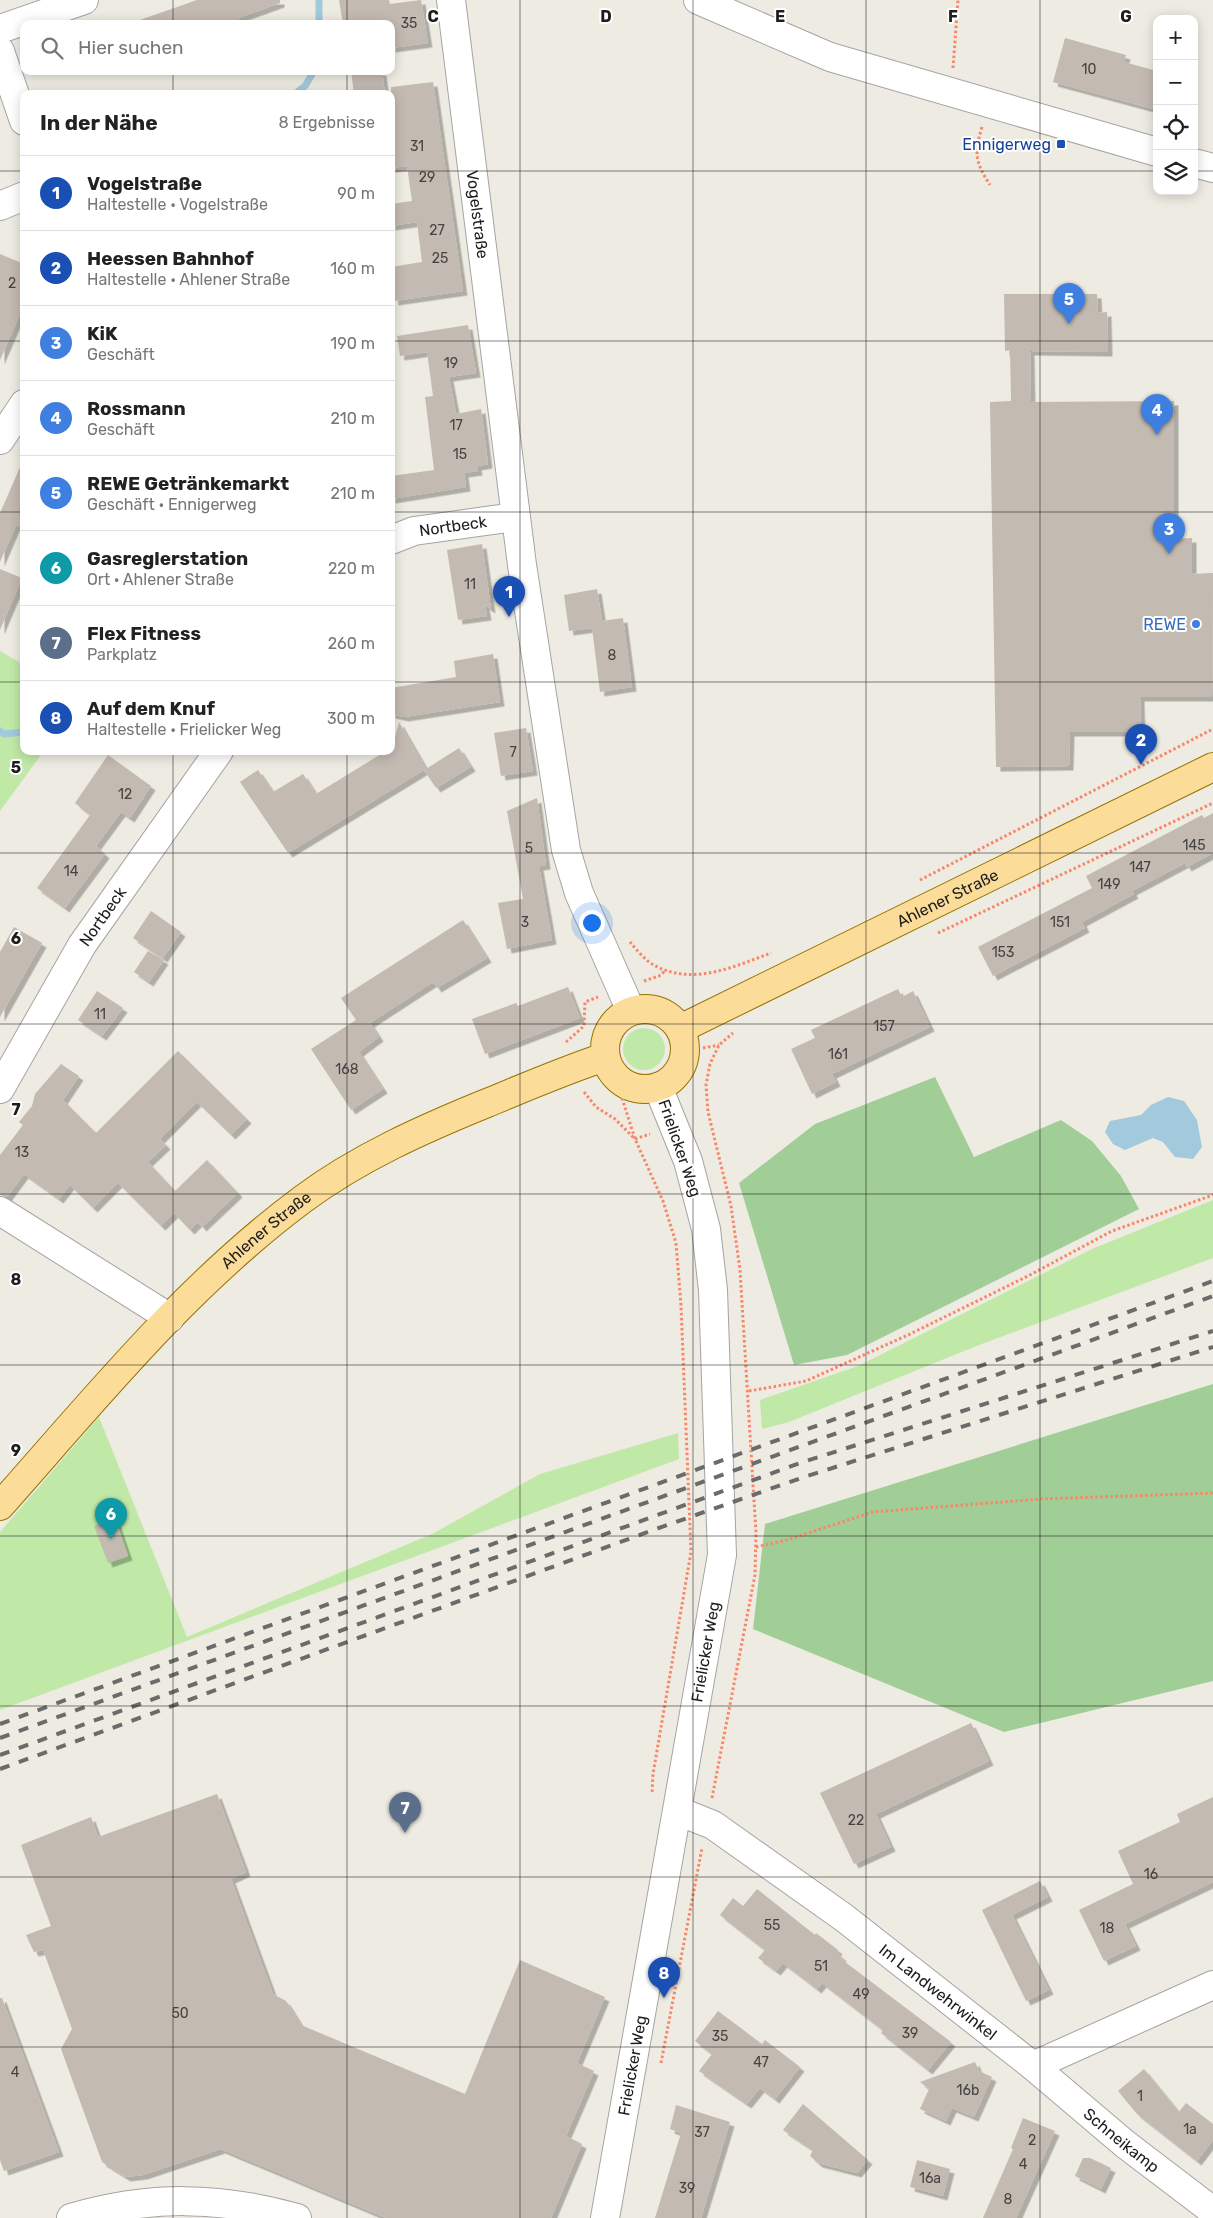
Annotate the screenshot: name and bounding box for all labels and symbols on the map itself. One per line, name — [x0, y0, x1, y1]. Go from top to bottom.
text: C — [427, 7, 439, 26]
text: D — [600, 7, 612, 26]
text: E — [775, 7, 785, 26]
text: F — [948, 7, 958, 26]
text: G — [1120, 7, 1132, 26]
house number: 35 — [401, 15, 417, 32]
house number: 10 — [1082, 61, 1097, 78]
place label: Ennigerweg — [962, 135, 1051, 154]
house number: 31 — [410, 138, 424, 155]
marker: Ennigerweg — [1055, 138, 1067, 150]
house number: 29 — [419, 169, 435, 186]
street label: Vogelstraße — [463, 169, 493, 260]
house number: 27 — [429, 222, 445, 239]
house number: 25 — [432, 250, 448, 267]
house number: 2 — [8, 275, 16, 292]
pin: 5 — [1053, 283, 1085, 324]
house number: 19 — [444, 355, 458, 372]
pin: 4 — [1141, 394, 1173, 435]
house number: 17 — [449, 417, 463, 434]
house number: 15 — [453, 446, 467, 463]
street label: Nortbeck — [418, 511, 489, 540]
pin: 3 — [1153, 513, 1185, 554]
house number: 11 — [464, 576, 476, 593]
pin: 1 — [493, 576, 525, 617]
place label: REWE — [1143, 615, 1186, 634]
marker: REWE — [1190, 618, 1202, 630]
house number: 8 — [608, 647, 617, 664]
pin: 2 — [1125, 724, 1157, 765]
house number: 7 — [509, 744, 517, 761]
text: 5 — [11, 758, 21, 777]
house number: 12 — [118, 786, 132, 803]
house number: 145 — [1182, 837, 1206, 854]
house number: 5 — [525, 840, 533, 857]
house number: 147 — [1129, 859, 1151, 876]
house number: 14 — [64, 863, 79, 880]
street label: Ahlener Straße — [893, 864, 1001, 931]
house number: 149 — [1098, 876, 1120, 893]
street label: Nortbeck — [75, 882, 130, 950]
your location — [579, 910, 605, 936]
house number: 3 — [521, 914, 529, 931]
house number: 151 — [1050, 914, 1070, 931]
text: 6 — [11, 929, 21, 948]
house number: 153 — [992, 944, 1014, 961]
house number: 11 — [94, 1006, 106, 1023]
house number: 157 — [873, 1018, 895, 1035]
house number: 161 — [828, 1046, 848, 1063]
house number: 168 — [335, 1061, 359, 1078]
street label: Frielicker Weg — [654, 1097, 706, 1199]
text: 7 — [11, 1100, 21, 1119]
house number: 13 — [15, 1144, 29, 1161]
street label: Ahlener Straße — [217, 1187, 315, 1272]
text: 8 — [11, 1270, 22, 1289]
text: 9 — [11, 1441, 21, 1460]
pin: 6 — [95, 1498, 127, 1539]
street label: Frielicker Weg — [687, 1600, 723, 1704]
pin: 7 — [389, 1792, 421, 1833]
house number: 22 — [848, 1812, 864, 1829]
house number: 16 — [1144, 1866, 1158, 1883]
house number: 55 — [764, 1917, 780, 1934]
house number: 18 — [1100, 1920, 1115, 1937]
street label: Im Landwehrwinkel — [876, 1940, 1001, 2044]
pin: 8 — [648, 1957, 680, 1998]
house number: 51 — [814, 1958, 828, 1975]
house number: 49 — [853, 1986, 869, 2003]
house number: 50 — [171, 2005, 189, 2022]
street label: Frielicker Weg — [614, 2014, 650, 2117]
house number: 39 — [902, 2025, 918, 2042]
house number: 35 — [712, 2028, 728, 2045]
house number: 47 — [753, 2054, 769, 2071]
house number: 4 — [11, 2064, 20, 2081]
house number: 16b — [957, 2082, 979, 2099]
house number: 1 — [1137, 2088, 1143, 2105]
street label: Schneikamp — [1080, 2104, 1163, 2176]
house number: 1a — [1183, 2121, 1197, 2138]
house number: 37 — [694, 2124, 710, 2141]
house number: 2 — [1028, 2132, 1036, 2149]
house number: 4 — [1019, 2156, 1028, 2173]
house number: 16a — [919, 2170, 941, 2187]
house number: 39 — [679, 2180, 695, 2197]
house number: 8 — [1004, 2191, 1013, 2208]

